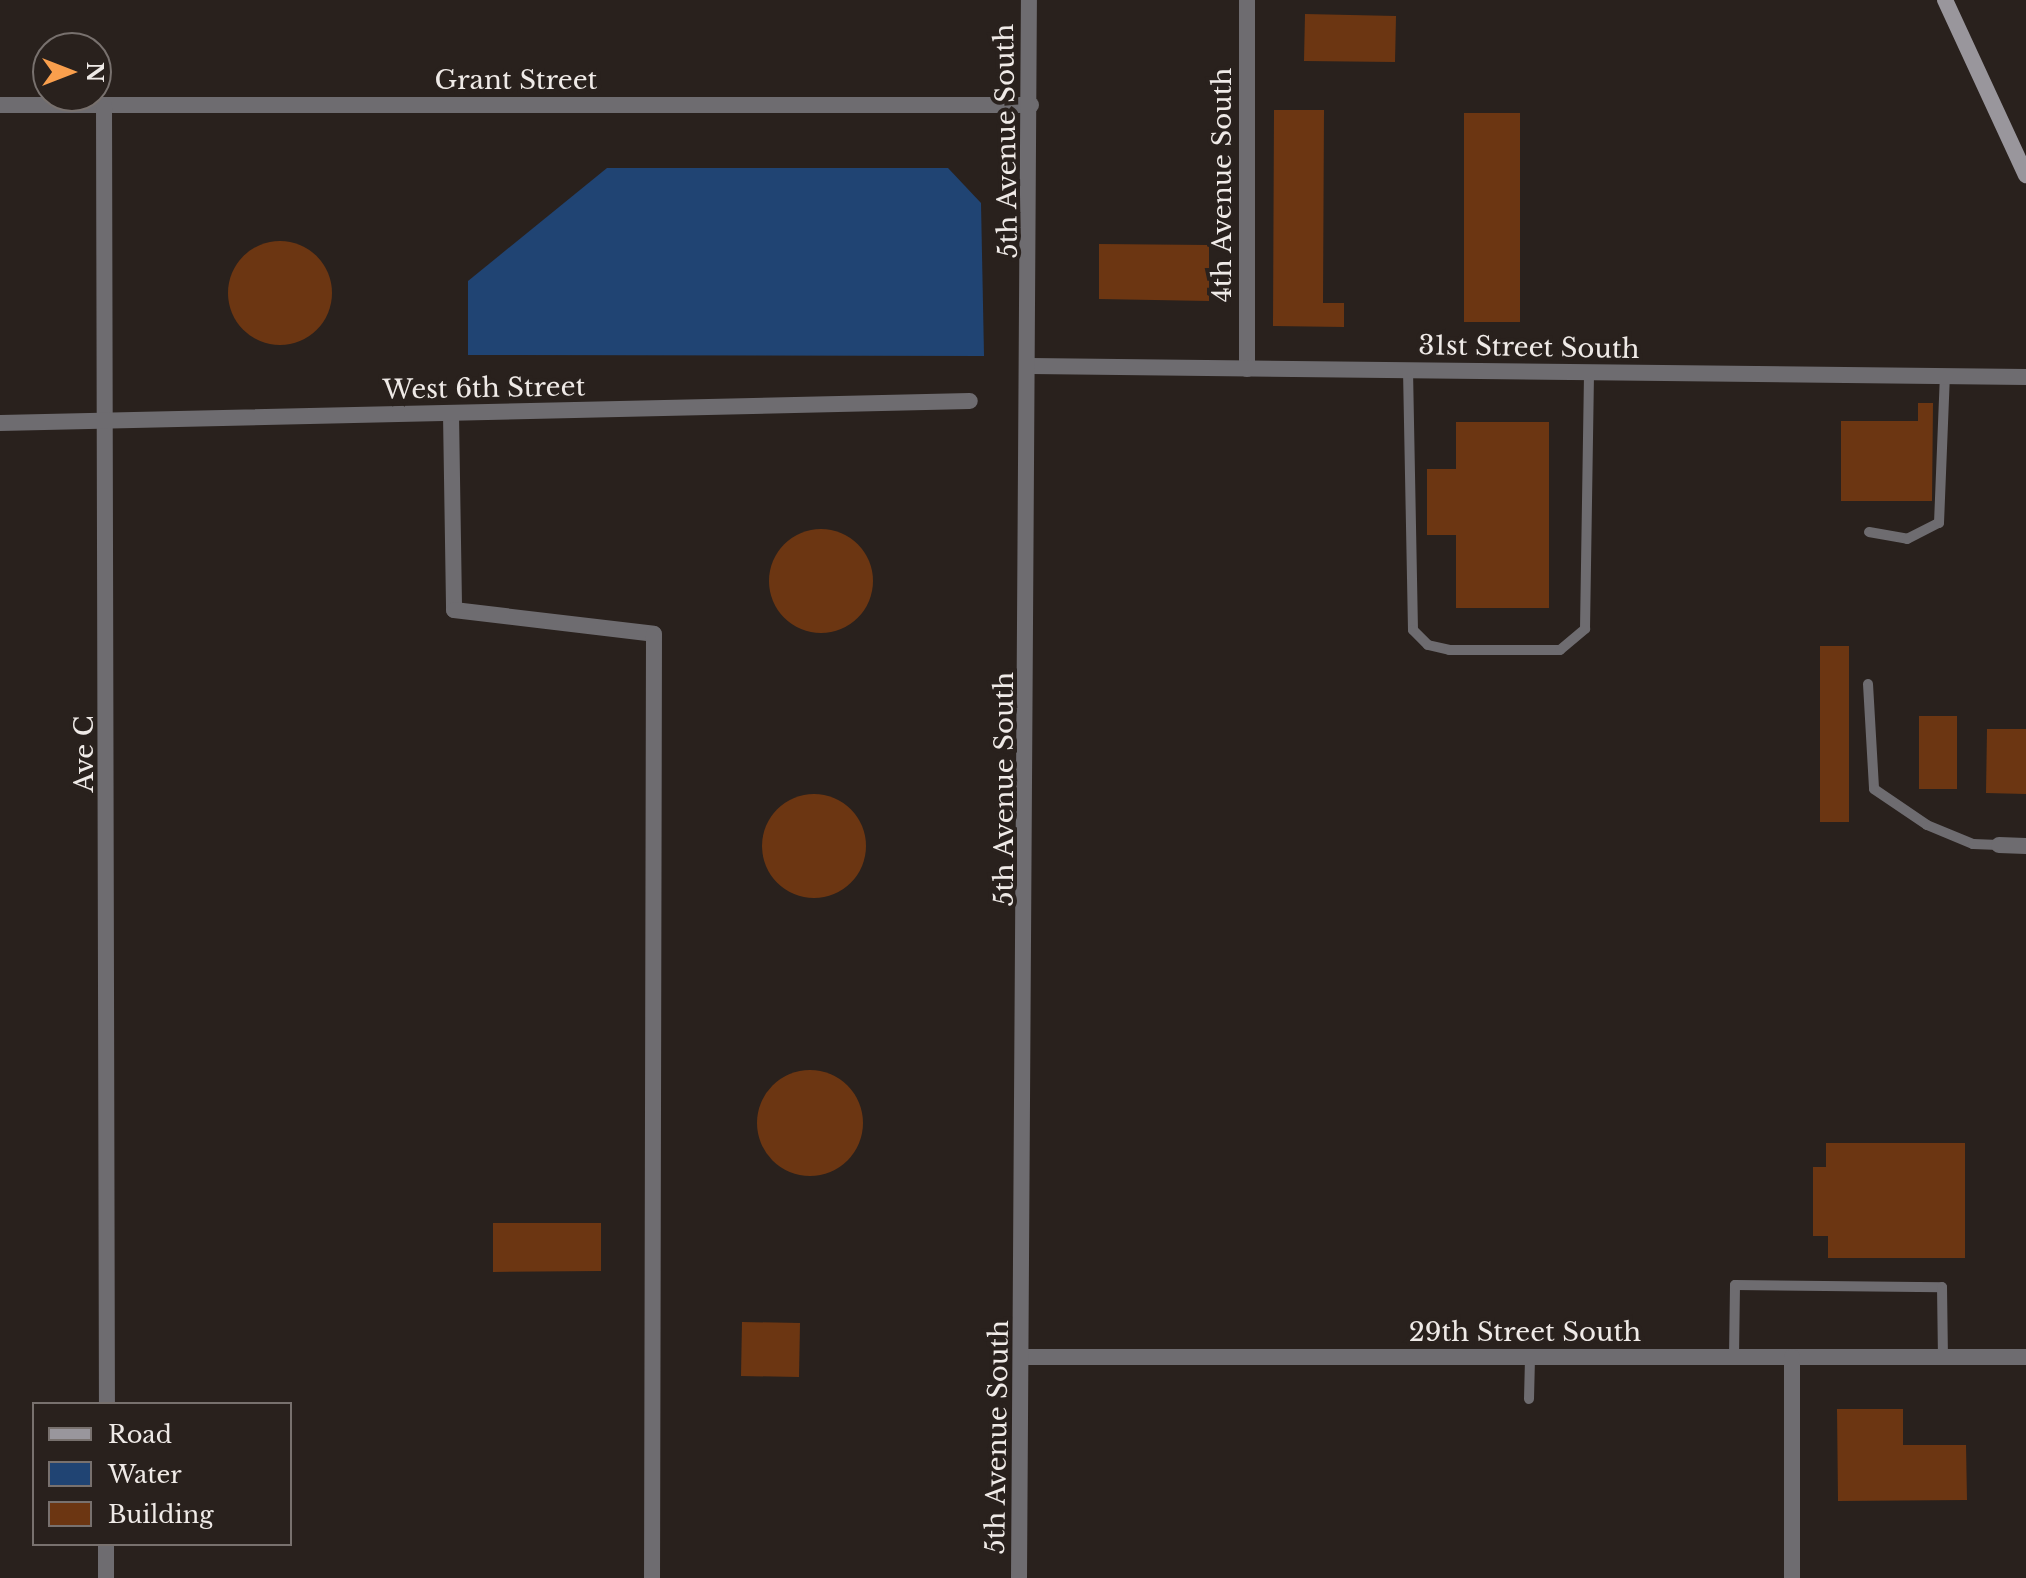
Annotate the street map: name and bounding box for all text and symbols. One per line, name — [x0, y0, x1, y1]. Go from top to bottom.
street label: 5th Avenue South — [989, 23, 1025, 259]
north arrow — [32, 32, 112, 112]
text: N — [81, 62, 108, 82]
street label: Grant Street — [435, 65, 597, 97]
street label: 4th Avenue South — [1207, 67, 1239, 303]
street label: 31st Street South — [1418, 330, 1640, 366]
street label: West 6th Street — [382, 372, 586, 406]
street label: 5th Avenue South — [989, 671, 1021, 907]
street label: Ave C — [69, 715, 101, 793]
street label: 29th Street South — [1409, 1317, 1641, 1349]
street label: 5th Avenue South — [980, 1319, 1016, 1555]
legend — [32, 1402, 292, 1546]
text: Road — [108, 1420, 172, 1449]
text: Water — [108, 1460, 182, 1489]
text: Building — [108, 1500, 214, 1529]

